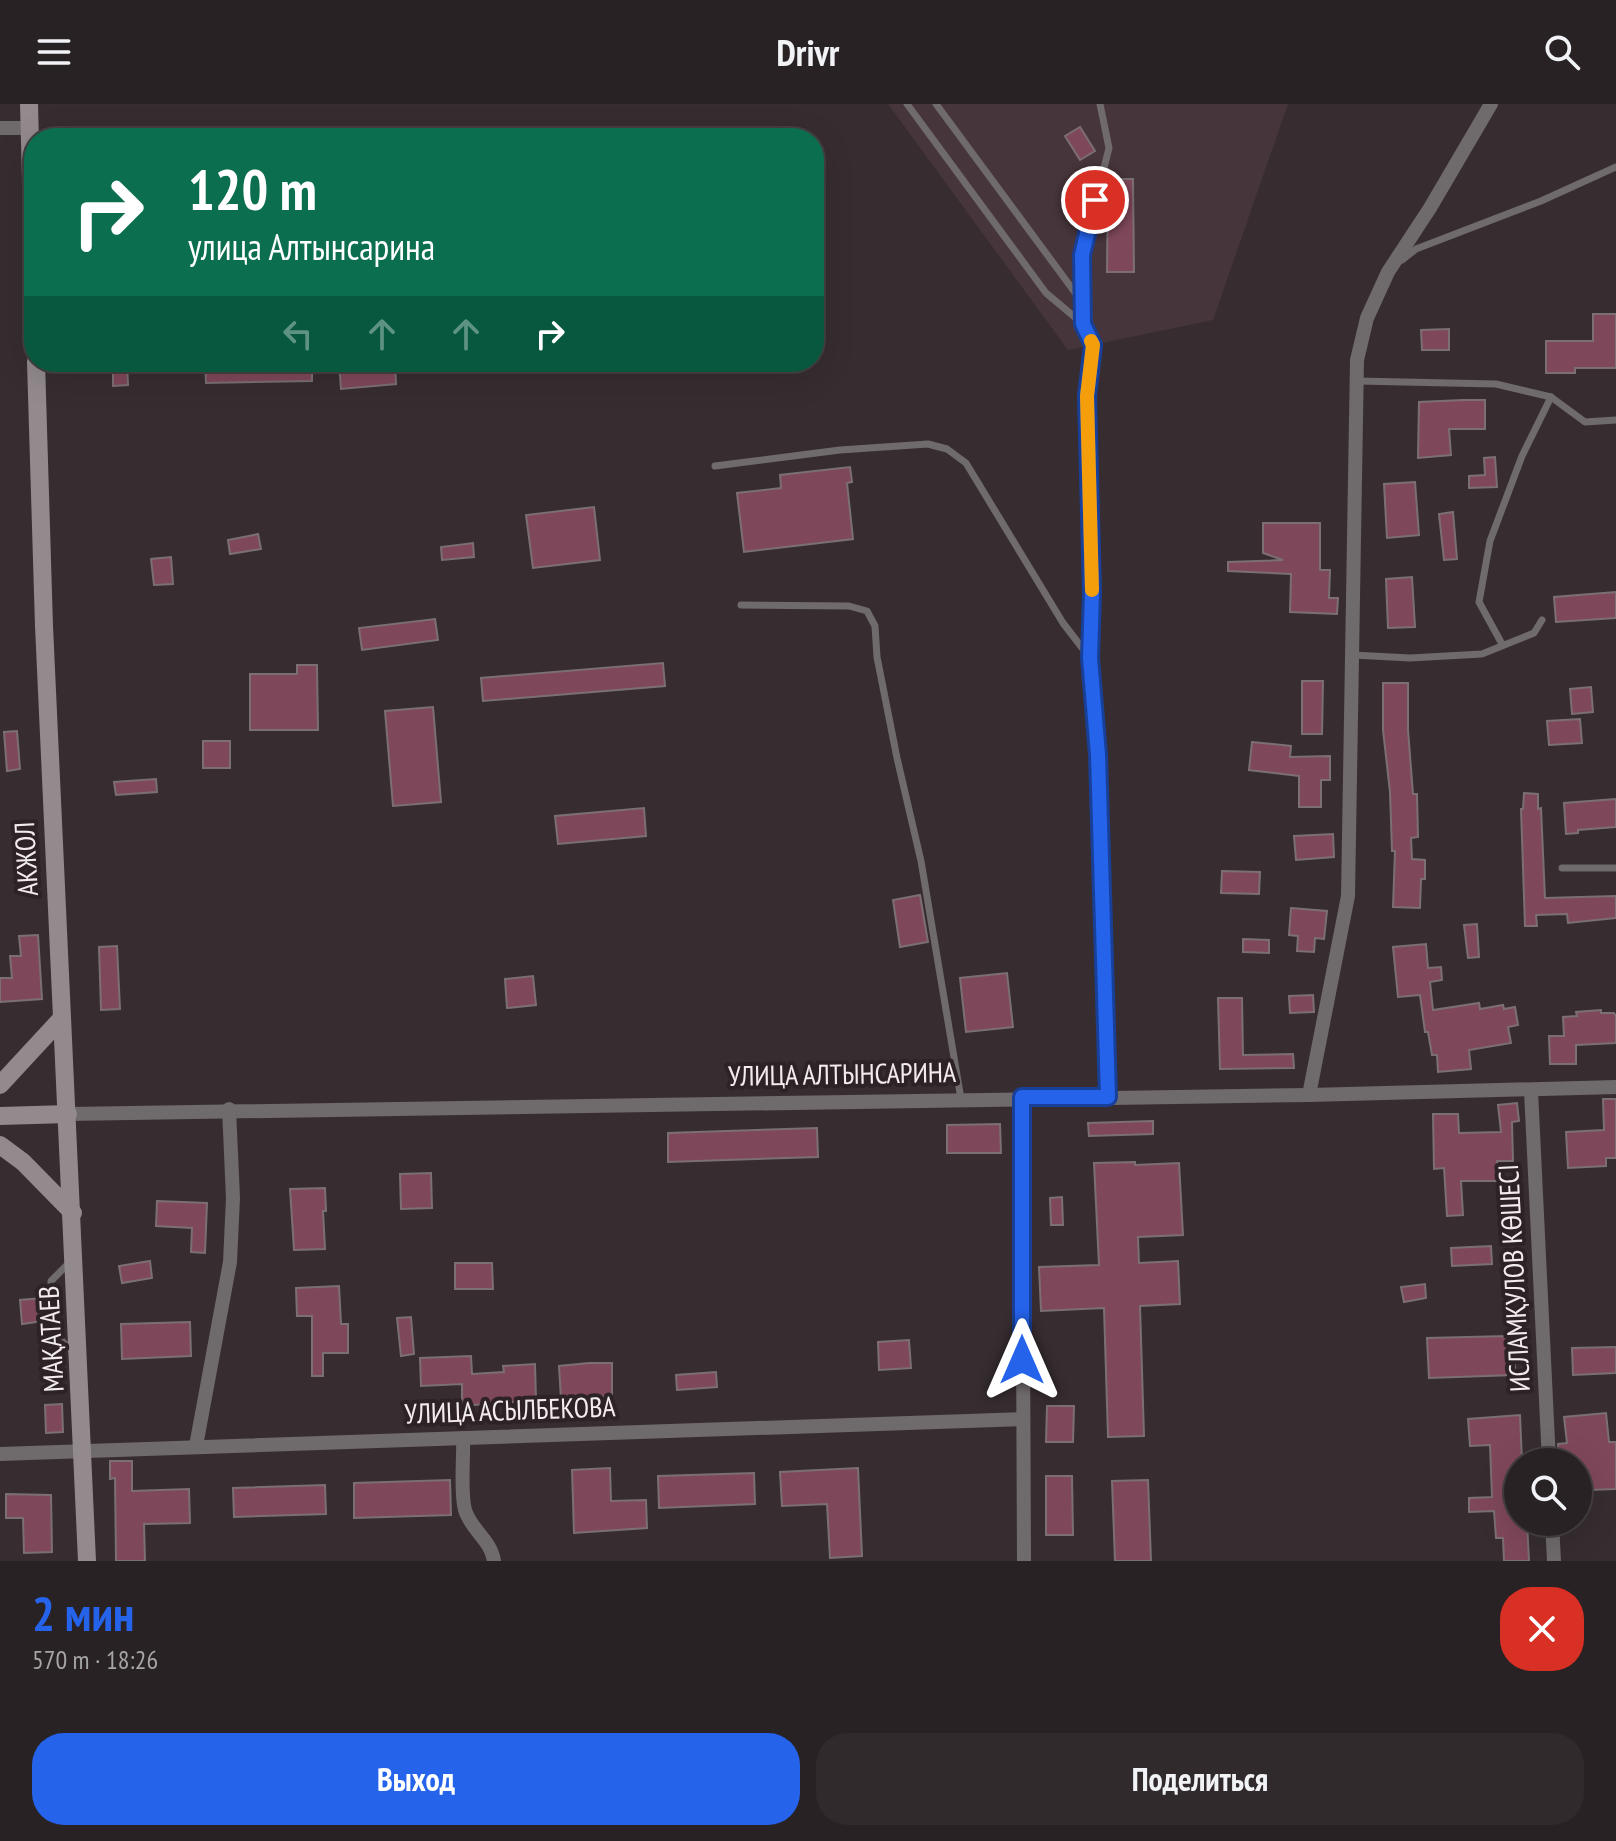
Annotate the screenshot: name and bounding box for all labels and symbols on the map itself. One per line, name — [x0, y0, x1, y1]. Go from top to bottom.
pin — [1061, 166, 1129, 234]
street label: АКЖОЛ — [5, 821, 46, 897]
street label: УЛИЦА АЛТЫНСАРИНА — [728, 1053, 957, 1094]
street label: ИСЛАМҚУЛОВ КӨШЕСІ — [1489, 1163, 1538, 1393]
street label: МАҚАТАЕВ — [29, 1285, 72, 1393]
position arrow — [980, 1318, 1064, 1402]
street label: УЛИЦА АСЫЛБЕКОВА — [404, 1387, 617, 1432]

